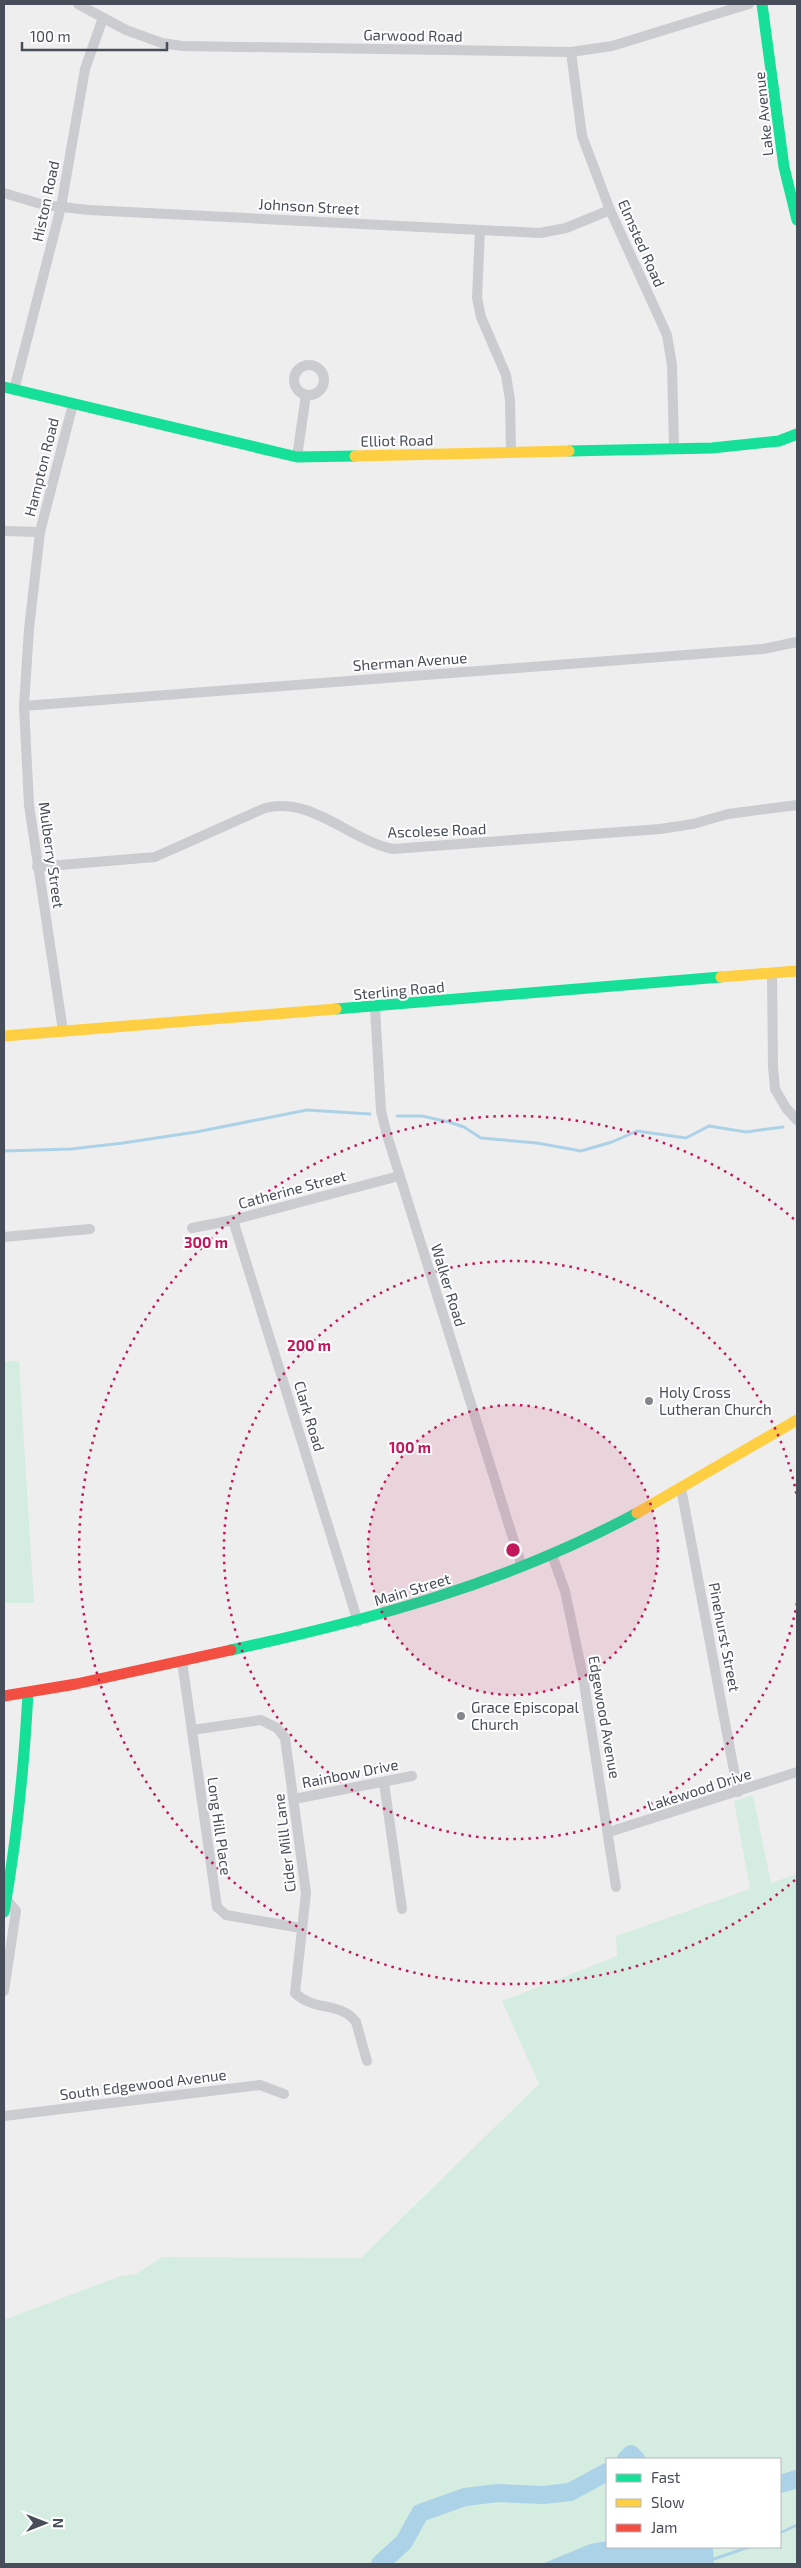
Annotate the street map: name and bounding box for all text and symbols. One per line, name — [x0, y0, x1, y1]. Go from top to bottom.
scale bar — [22, 20, 168, 52]
street label: Garwood Road — [363, 25, 463, 45]
text: 100 m — [30, 27, 71, 45]
street label: Lake Avenue — [750, 71, 776, 157]
street label: Histon Road — [28, 159, 62, 243]
street label: Johnson Street — [258, 194, 360, 218]
street label: Elmsted Road — [615, 196, 669, 290]
street label: Hampton Road — [20, 416, 62, 518]
street label: Elliot Road — [360, 430, 434, 450]
street label: Sherman Avenue — [352, 648, 468, 674]
street label: Mulberry Street — [36, 801, 68, 910]
street label: Ascolese Road — [387, 819, 487, 841]
street label: Sterling Road — [353, 977, 445, 1003]
street label: Catherine Street — [236, 1166, 348, 1212]
text: 300 m — [184, 1233, 228, 1251]
street label: Walker Road — [428, 1241, 470, 1329]
text: 200 m — [287, 1336, 331, 1354]
street label: Clark Road — [291, 1379, 329, 1453]
place label: Holy Cross Lutheran Church — [659, 1383, 772, 1418]
marker: Holy Cross Lutheran Church — [643, 1395, 655, 1407]
text: 100 m — [389, 1438, 431, 1456]
centre of rings — [504, 1541, 522, 1559]
street label: Main Street — [372, 1569, 453, 1609]
street label: Pinehurst Street — [706, 1581, 744, 1693]
street label: Edgewood Avenue — [585, 1654, 625, 1780]
place label: Grace Episcopal Church — [471, 1698, 579, 1733]
marker: Grace Episcopal Church — [455, 1710, 467, 1722]
street label: Rainbow Drive — [300, 1755, 400, 1791]
street label: Lakewood Drive — [645, 1764, 753, 1814]
street label: Long Hill Place — [204, 1776, 236, 1876]
street label: Cider Mill Lane — [269, 1793, 299, 1893]
street label: South Edgewood Avenue — [59, 2065, 227, 2103]
legend — [606, 2458, 781, 2548]
text: Fast — [651, 2468, 681, 2486]
text: Slow — [651, 2493, 685, 2511]
north arrow — [20, 2498, 70, 2548]
text: N — [50, 2518, 67, 2528]
text: Jam — [651, 2518, 677, 2536]

